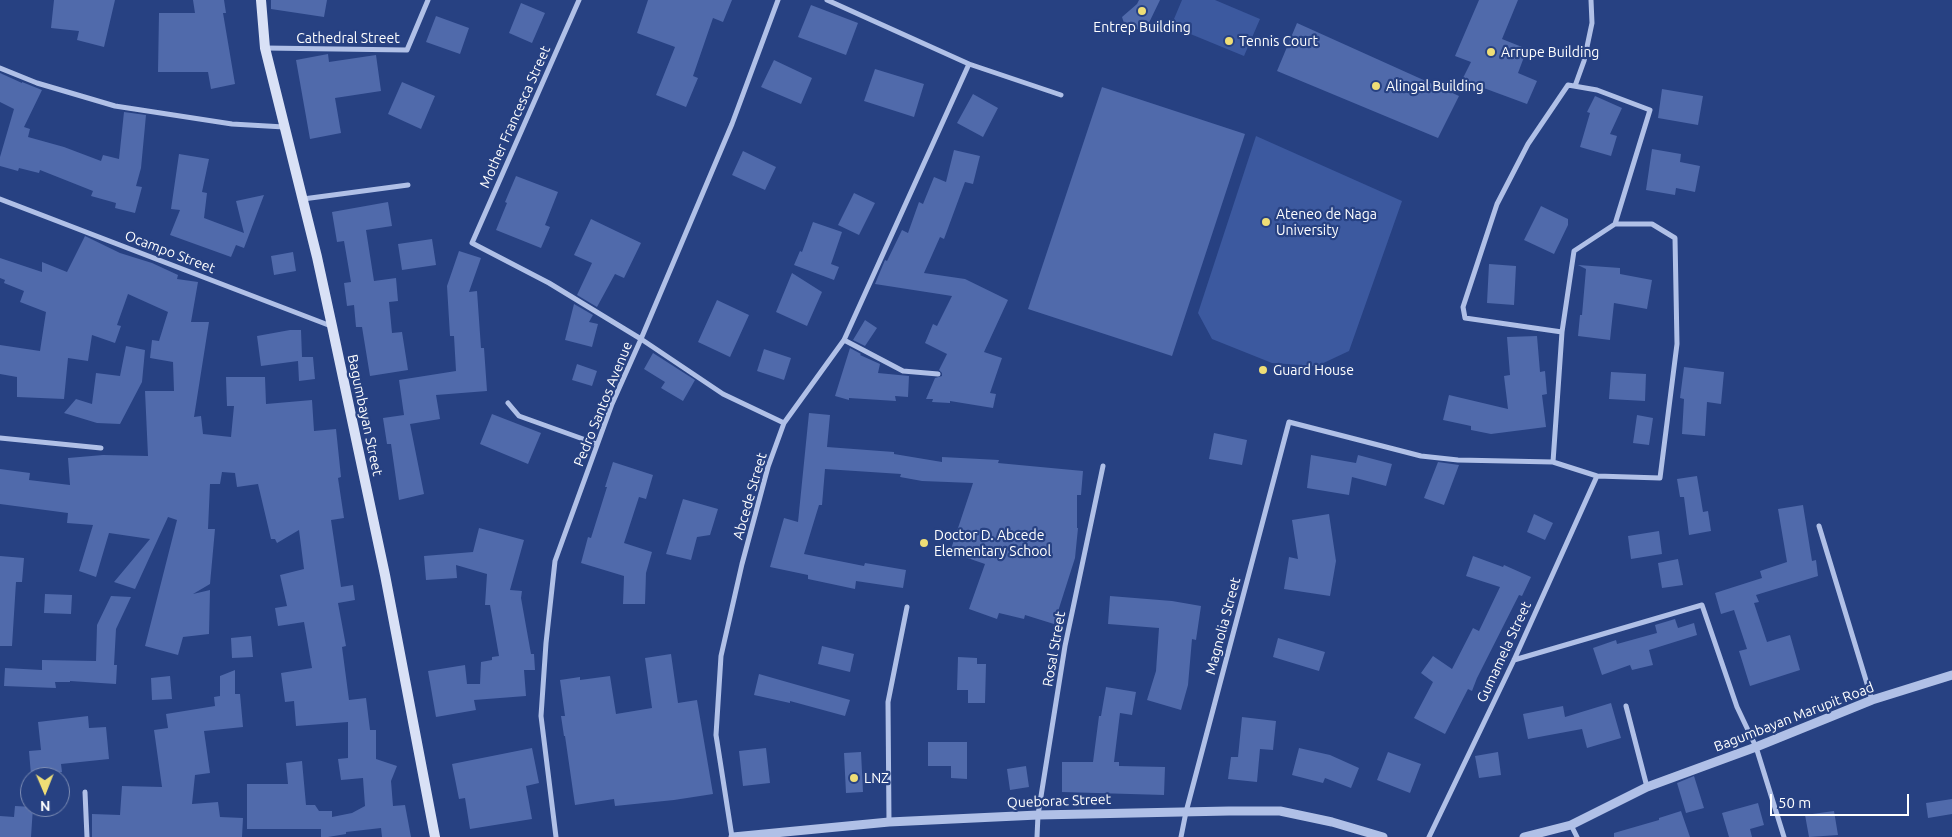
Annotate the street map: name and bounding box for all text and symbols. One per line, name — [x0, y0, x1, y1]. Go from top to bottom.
marker: Entrep Building — [1136, 5, 1148, 17]
place label: Entrep Building — [1093, 19, 1191, 35]
street label: Cathedral Street — [296, 30, 400, 46]
place label: Tennis Court — [1239, 33, 1318, 49]
marker: Tennis Court — [1223, 35, 1235, 47]
street label: Mother Francesca Street — [476, 43, 554, 191]
place label: Arrupe Building — [1501, 44, 1599, 60]
marker: Arrupe Building — [1485, 46, 1497, 58]
place label: Alingal Building — [1386, 78, 1484, 94]
marker: Alingal Building — [1370, 80, 1382, 92]
place label: Ateneo de Naga University — [1276, 206, 1377, 238]
marker: Ateneo de Naga University — [1260, 216, 1272, 228]
street label: Ocampo Street — [123, 227, 217, 277]
street label: Pedro Santos Avenue — [570, 339, 636, 469]
street label: Bagumbayan Street — [344, 353, 386, 477]
place label: Guard House — [1273, 362, 1354, 378]
marker: Guard House — [1257, 364, 1269, 376]
street label: Abcede Street — [730, 451, 770, 541]
place label: Doctor D. Abcede Elementary School — [934, 527, 1051, 560]
marker: Doctor D. Abcede Elementary School — [918, 537, 930, 549]
street label: Magnolia Street — [1202, 575, 1244, 677]
street label: Gumamela Street — [1473, 599, 1535, 705]
street label: Rosal Street — [1039, 610, 1069, 688]
street label: Bagumbayan Marupit Road — [1712, 679, 1876, 755]
north arrow — [20, 767, 70, 817]
place label: LNZ — [864, 770, 889, 786]
marker: LNZ — [848, 772, 860, 784]
scale bar — [1772, 784, 1911, 816]
street label: Queborac Street — [1007, 791, 1111, 811]
text: 50 m — [1778, 794, 1811, 811]
text: N — [40, 798, 51, 814]

